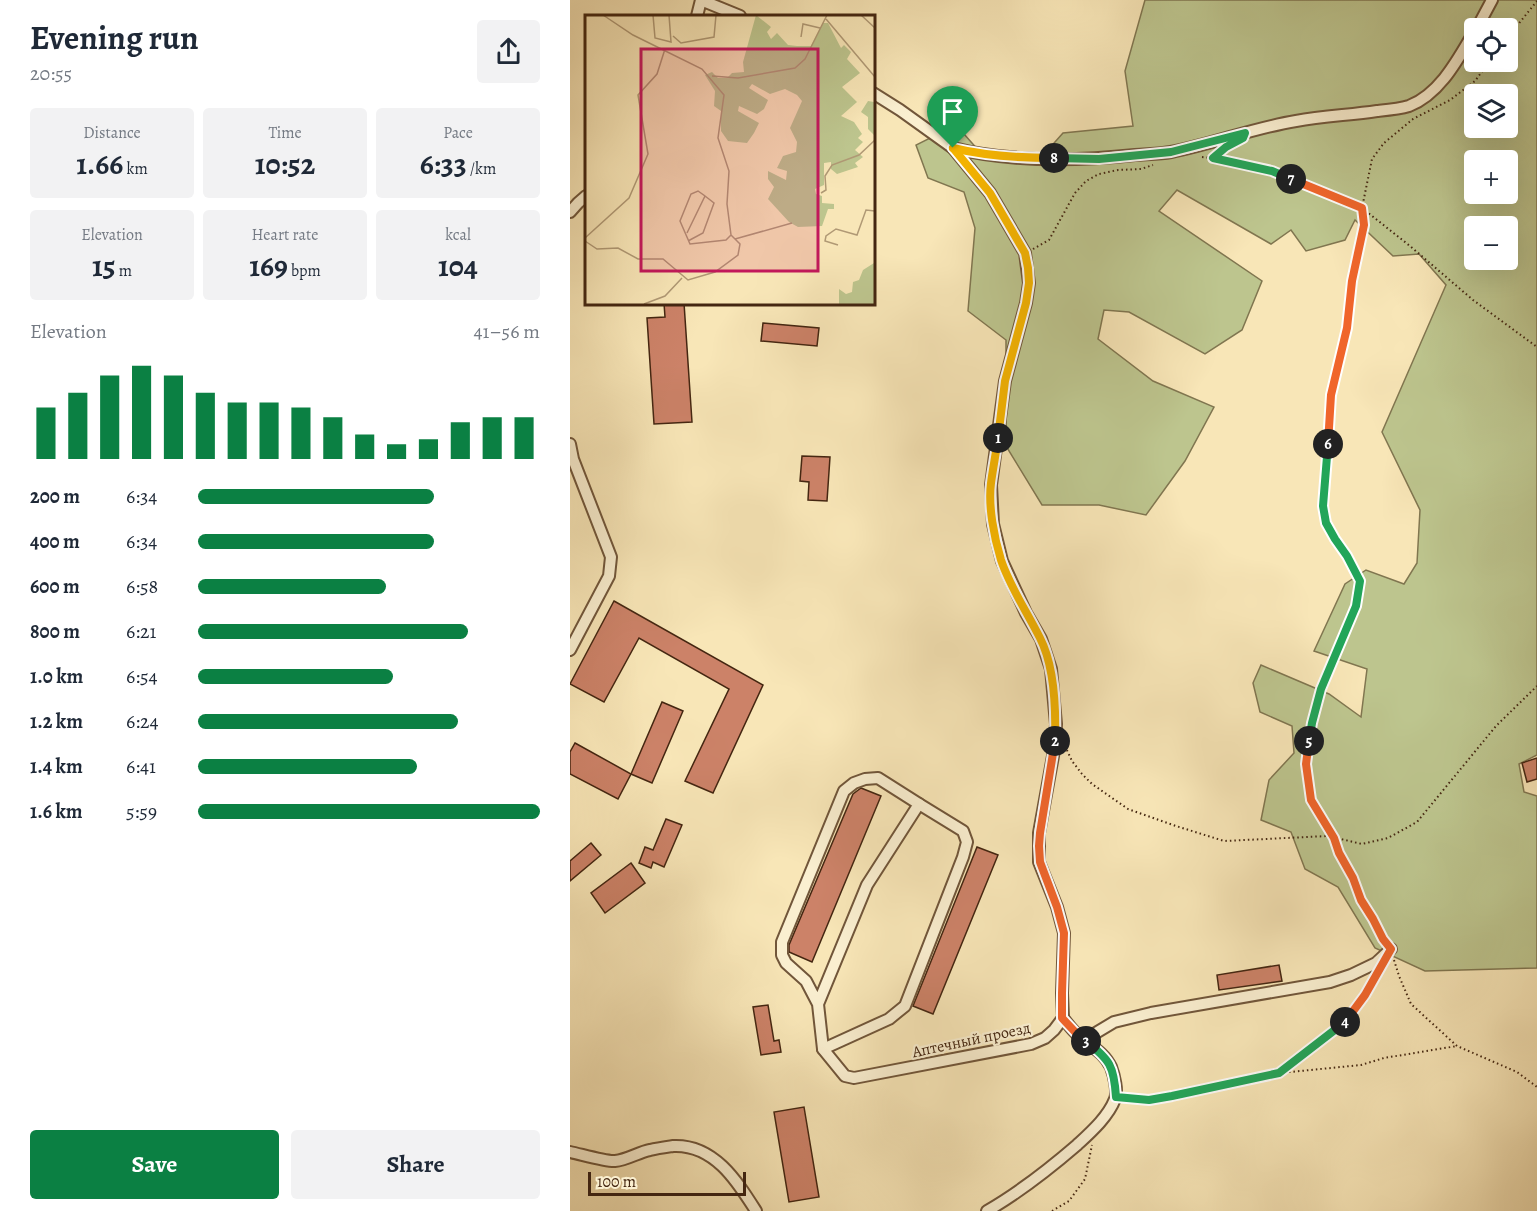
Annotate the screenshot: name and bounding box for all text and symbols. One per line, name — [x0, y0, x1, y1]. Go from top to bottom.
text: Evening run — [30, 15, 199, 60]
inset map — [585, 15, 874, 304]
map controls — [1464, 18, 1518, 270]
button: locate — [1464, 18, 1518, 72]
button: share — [477, 20, 540, 83]
text: 20:55 — [30, 60, 72, 87]
button: layers — [1464, 84, 1518, 138]
pin — [927, 86, 978, 148]
icon: arrive — [936, 95, 969, 128]
text: Distance — [83, 122, 141, 144]
text: Time — [268, 122, 302, 144]
text: Pace — [443, 122, 473, 144]
pin: 8 — [1039, 143, 1069, 173]
text: 1.66 — [76, 144, 123, 184]
text: 10:52 — [255, 144, 315, 184]
text: 6:33 — [420, 144, 467, 184]
text: 8 — [1050, 147, 1058, 169]
button: + — [1464, 150, 1518, 204]
text: km — [123, 158, 148, 180]
text: /km — [467, 158, 496, 180]
pin: 7 — [1276, 164, 1306, 194]
text: 7 — [1288, 168, 1294, 190]
button: − — [1464, 216, 1518, 270]
text: Elevation — [81, 224, 143, 246]
text: Heart rate — [252, 224, 318, 246]
text: kcal — [445, 224, 471, 246]
text: 15 — [92, 246, 116, 286]
text: 169 — [249, 246, 288, 286]
text: 104 — [438, 246, 478, 286]
text: m — [116, 260, 132, 282]
text: bpm — [288, 260, 321, 282]
text: Elevation — [30, 318, 107, 345]
text: 41–56 m — [474, 318, 540, 345]
pin: 1 — [983, 423, 1013, 453]
text: 1 — [995, 427, 1001, 449]
pin: 6 — [1313, 429, 1343, 459]
text: 6 — [1324, 433, 1332, 455]
text: 200 m — [30, 483, 80, 510]
text: 6:34 — [126, 483, 157, 510]
text: 400 m — [30, 528, 80, 555]
text: 6:34 — [126, 528, 157, 555]
text: 600 m — [30, 573, 80, 600]
text: 6:58 — [126, 573, 158, 600]
text: 800 m — [30, 618, 80, 645]
text: 6:21 — [126, 618, 156, 645]
text: 1.0 km — [30, 663, 83, 690]
text: 6:54 — [126, 663, 158, 690]
text: 1.2 km — [30, 708, 83, 735]
text: 6:24 — [126, 708, 159, 735]
pin: 2 — [1040, 726, 1070, 756]
pin: 5 — [1294, 726, 1324, 756]
text: 2 — [1051, 730, 1059, 752]
text: 5 — [1306, 730, 1312, 752]
text: 1.4 km — [30, 753, 83, 780]
text: 6:41 — [126, 753, 156, 780]
text: 1.6 km — [30, 798, 83, 825]
text: 5:59 — [126, 798, 157, 825]
pin: 4 — [1330, 1007, 1360, 1037]
text: 4 — [1341, 1011, 1349, 1033]
street label: Аптечный проезд — [909, 1017, 1032, 1063]
pin: 3 — [1071, 1026, 1101, 1056]
text: 3 — [1083, 1030, 1089, 1052]
button: Save — [30, 1130, 279, 1199]
button: Share — [291, 1130, 540, 1199]
scale bar — [588, 1169, 746, 1196]
text: 100 m — [597, 1171, 636, 1193]

